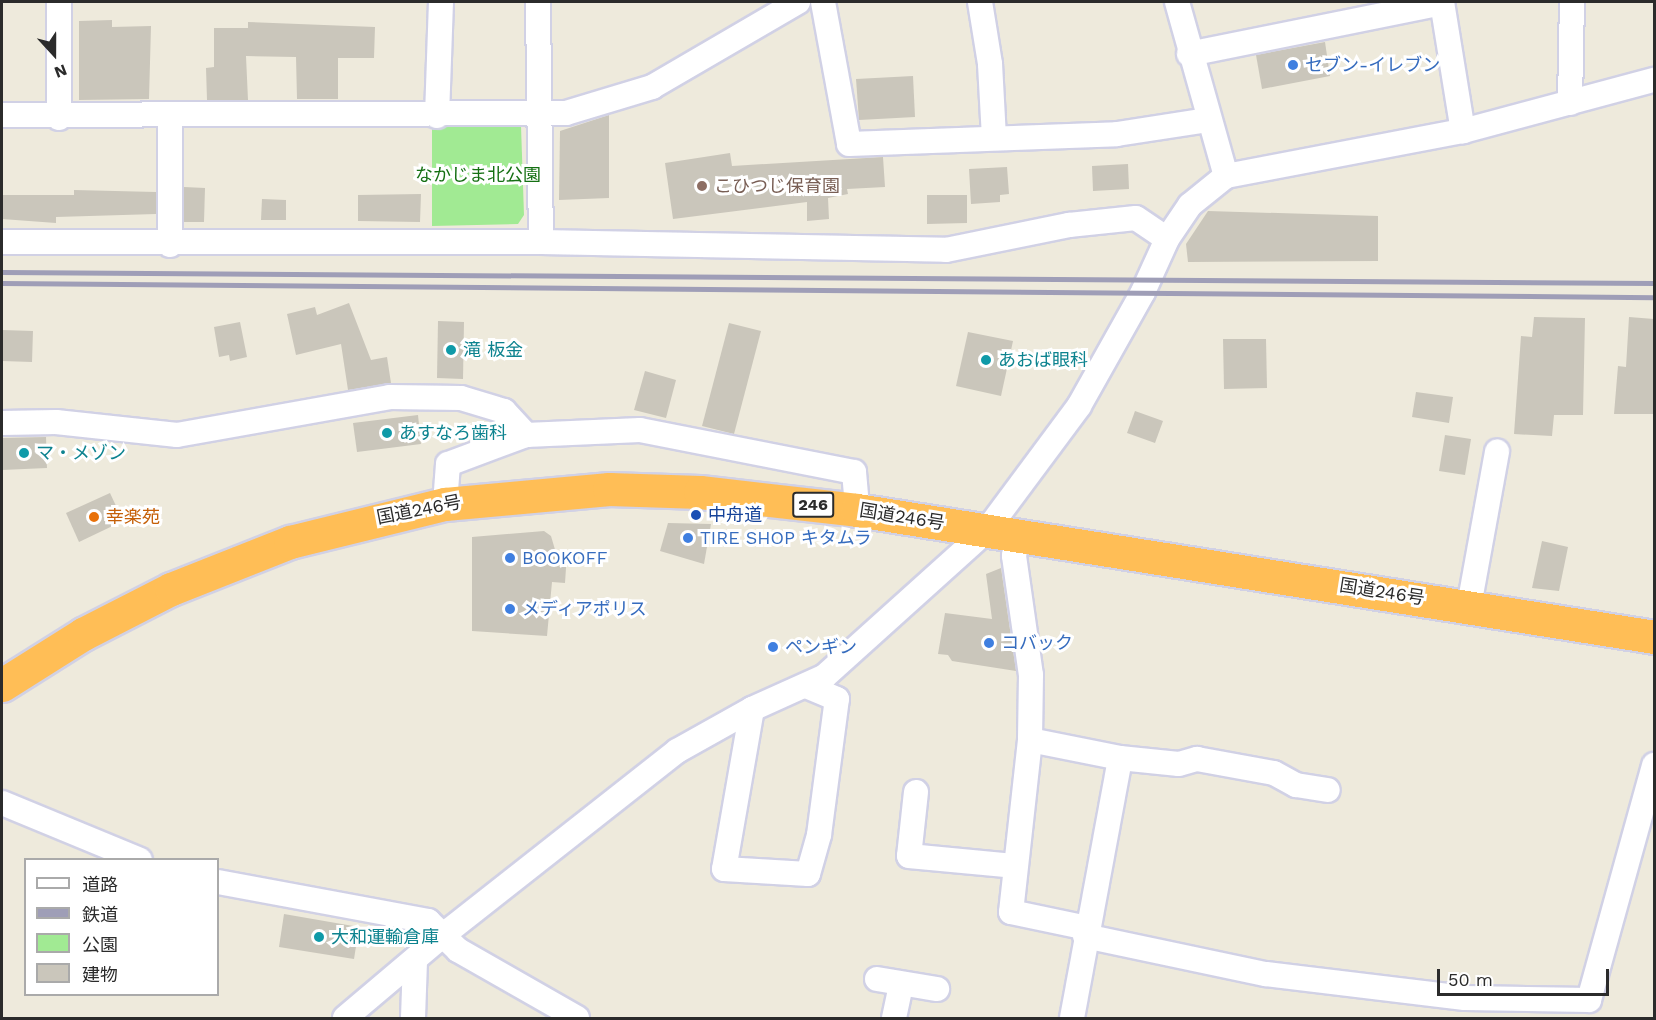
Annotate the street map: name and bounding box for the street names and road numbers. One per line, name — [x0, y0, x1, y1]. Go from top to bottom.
street label: 国道246号 — [375, 491, 463, 529]
road number: 246 — [792, 492, 834, 518]
street label: 国道246号 — [858, 500, 946, 534]
street label: 国道246号 — [1338, 575, 1426, 609]

